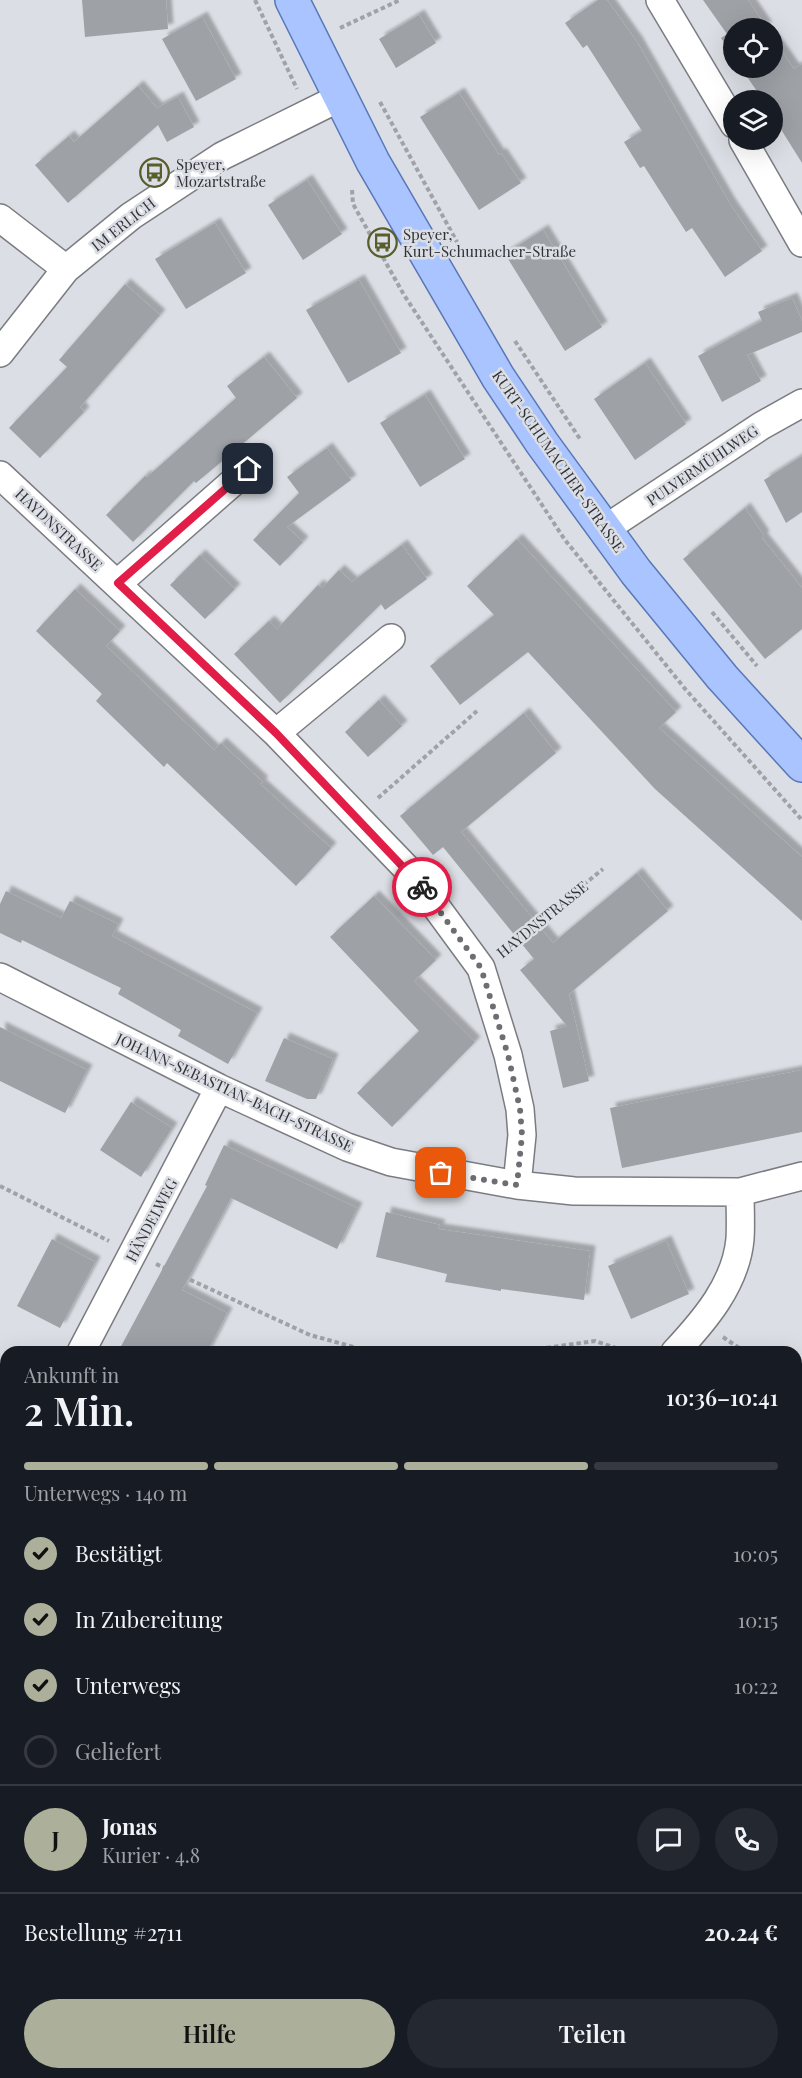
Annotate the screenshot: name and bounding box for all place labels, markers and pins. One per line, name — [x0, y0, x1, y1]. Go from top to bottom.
place label: Speyer, Mozartstraße — [176, 154, 266, 191]
bus stop icon: Speyer, Mozartstraße — [139, 157, 171, 189]
place label: Speyer, Kurt-Schumacher-Straße — [403, 224, 576, 261]
bus stop icon: Speyer, Kurt-Schumacher-Straße — [366, 227, 398, 259]
pin — [222, 443, 273, 494]
pin — [415, 1147, 466, 1198]

